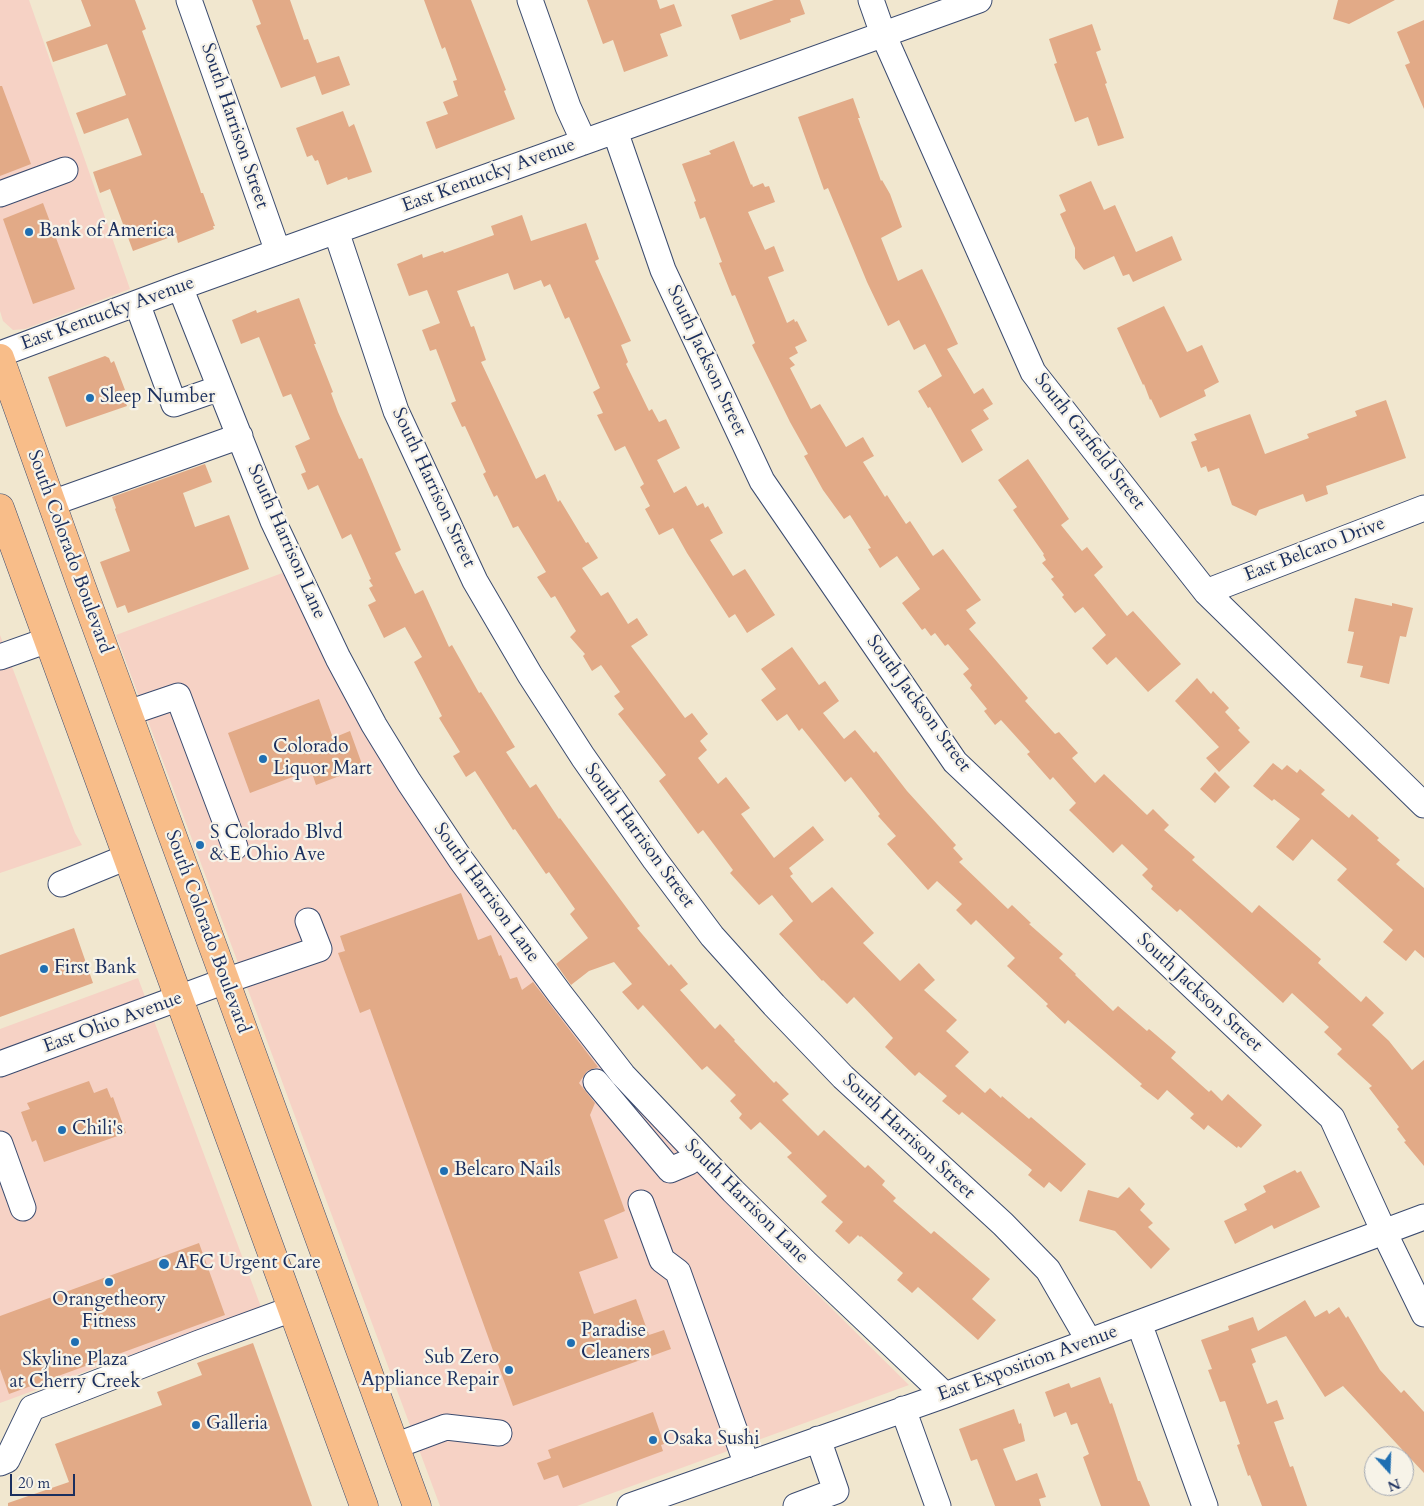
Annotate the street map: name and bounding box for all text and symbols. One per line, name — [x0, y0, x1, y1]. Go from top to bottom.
street label: South Harrison Street — [195, 40, 273, 212]
street label: East Kentucky Avenue — [399, 134, 579, 218]
place label: Bank of America — [39, 221, 175, 243]
marker: Bank of America — [23, 226, 35, 238]
street label: East Kentucky Avenue — [18, 272, 198, 356]
street label: South Jackson Street — [661, 282, 751, 440]
street label: South Garfield Street — [1029, 369, 1149, 515]
place label: Sleep Number — [100, 387, 215, 409]
marker: Sleep Number — [84, 392, 96, 404]
street label: South Harrison Street — [386, 405, 480, 571]
street label: South Colorado Boulevard — [22, 447, 116, 657]
street label: South Harrison Lane — [242, 461, 330, 623]
street label: East Belcaro Drive — [1241, 513, 1389, 587]
street label: South Jackson Street — [861, 631, 975, 777]
place label: Colorado Liquor Mart — [273, 737, 372, 781]
marker: Colorado Liquor Mart — [257, 753, 269, 765]
street label: South Harrison Street — [579, 759, 699, 913]
street label: South Harrison Lane — [428, 819, 544, 967]
place label: S Colorado Blvd & E Ohio Ave — [210, 823, 343, 867]
street label: South Colorado Boulevard — [160, 827, 254, 1037]
marker: S Colorado Blvd & E Ohio Ave — [194, 839, 206, 851]
street label: South Jackson Street — [1131, 929, 1267, 1057]
place label: First Bank — [54, 958, 137, 980]
marker: First Bank — [38, 963, 50, 975]
street label: East Ohio Avenue — [40, 987, 186, 1059]
street label: South Harrison Street — [837, 1070, 979, 1204]
place label: Chili's — [72, 1119, 123, 1141]
marker: Chili's — [56, 1124, 68, 1136]
street label: South Harrison Lane — [679, 1135, 813, 1269]
place label: Belcaro Nails — [454, 1160, 561, 1182]
marker: Belcaro Nails — [438, 1165, 450, 1177]
place label: AFC Urgent Care — [175, 1253, 321, 1275]
marker: AFC Urgent Care — [157, 1257, 171, 1271]
marker: Orangetheory Fitness — [103, 1276, 115, 1288]
place label: Orangetheory Fitness — [52, 1290, 166, 1334]
place label: Paradise Cleaners — [581, 1321, 650, 1365]
street label: East Exposition Avenue — [935, 1321, 1121, 1407]
marker: Skyline Plaza at Cherry Creek — [69, 1336, 81, 1348]
marker: Paradise Cleaners — [565, 1337, 577, 1349]
place label: Sub Zero Appliance Repair — [361, 1348, 499, 1392]
place label: Skyline Plaza at Cherry Creek — [10, 1350, 140, 1394]
marker: Sub Zero Appliance Repair — [503, 1364, 515, 1376]
place label: Galleria — [206, 1414, 268, 1436]
marker: Galleria — [190, 1419, 202, 1431]
place label: Osaka Sushi — [663, 1429, 760, 1451]
marker: Osaka Sushi — [647, 1434, 659, 1446]
north arrow — [1364, 1446, 1414, 1496]
scale bar — [12, 1464, 78, 1496]
text: 20 m — [18, 1473, 50, 1493]
text: N — [1385, 1474, 1403, 1496]

